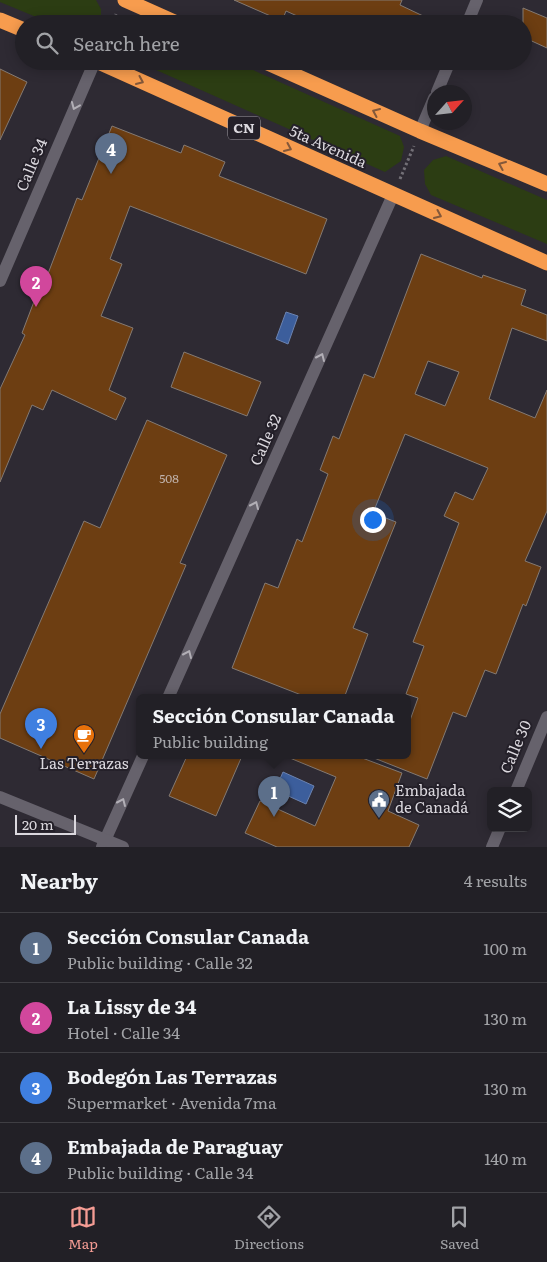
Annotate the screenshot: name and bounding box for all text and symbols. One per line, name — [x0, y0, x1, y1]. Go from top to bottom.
search box — [15, 15, 532, 70]
icon: search — [33, 29, 61, 57]
text: Search here — [73, 29, 180, 57]
one-way arrow — [135, 75, 144, 86]
north arrow — [427, 85, 472, 130]
one-way arrow — [71, 101, 82, 110]
one-way arrow — [372, 107, 381, 118]
road number: CN — [228, 116, 260, 140]
street label: 5ta Avenida — [286, 118, 372, 173]
pin: 4 — [95, 133, 127, 174]
street label: Calle 34 — [9, 134, 52, 194]
one-way arrow — [283, 141, 292, 152]
one-way arrow — [498, 161, 507, 172]
one-way arrow — [433, 209, 442, 220]
pin: 2 — [20, 266, 52, 307]
one-way arrow — [315, 353, 325, 362]
street label: Calle 32 — [243, 410, 286, 469]
house number: 508 — [159, 469, 179, 487]
one-way arrow — [248, 501, 259, 510]
your location — [360, 507, 386, 533]
one-way arrow — [182, 650, 193, 659]
popup — [136, 694, 411, 759]
text: Sección Consular Canada — [152, 701, 395, 729]
pin: 3 — [25, 708, 57, 749]
street label: Calle 30 — [493, 716, 536, 777]
cafe icon: Las Terrazas — [72, 723, 96, 754]
text: Public building — [152, 729, 268, 753]
place label: Las Terrazas — [39, 751, 129, 774]
pin: 1 — [258, 776, 290, 817]
place label: Embajada de Canadá — [395, 778, 469, 818]
map controls — [487, 787, 532, 832]
button: layers — [487, 787, 532, 832]
public building icon: Embajada de Canadá — [367, 788, 391, 819]
one-way arrow — [115, 798, 126, 807]
scale bar — [15, 812, 76, 835]
text: 20 m — [22, 814, 54, 834]
text: Nearby — [20, 864, 98, 895]
text: 4 results — [464, 868, 527, 892]
text: Sección Consular Canada — [67, 922, 309, 950]
text: 1 — [33, 936, 39, 960]
text: 100 m — [483, 936, 527, 960]
text: Public building · Calle 32 — [67, 950, 253, 974]
text: La Lissy de 34 — [67, 992, 197, 1020]
text: 2 — [32, 1006, 40, 1030]
text: 130 m — [484, 1006, 527, 1030]
text: Hotel · Calle 34 — [67, 1020, 180, 1044]
text: Bodegón Las Terrazas — [67, 1062, 277, 1090]
text: 3 — [32, 1076, 40, 1100]
text: 130 m — [484, 1076, 527, 1100]
text: Supermarket · Avenida 7ma — [67, 1090, 277, 1114]
text: Embajada de Paraguay — [67, 1132, 283, 1160]
text: 4 — [31, 1146, 41, 1170]
text: 140 m — [484, 1146, 527, 1170]
text: Public building · Calle 34 — [67, 1160, 254, 1184]
tab: Map — [68, 1203, 98, 1253]
tab: Directions — [234, 1203, 304, 1253]
tab: Saved — [440, 1203, 479, 1253]

